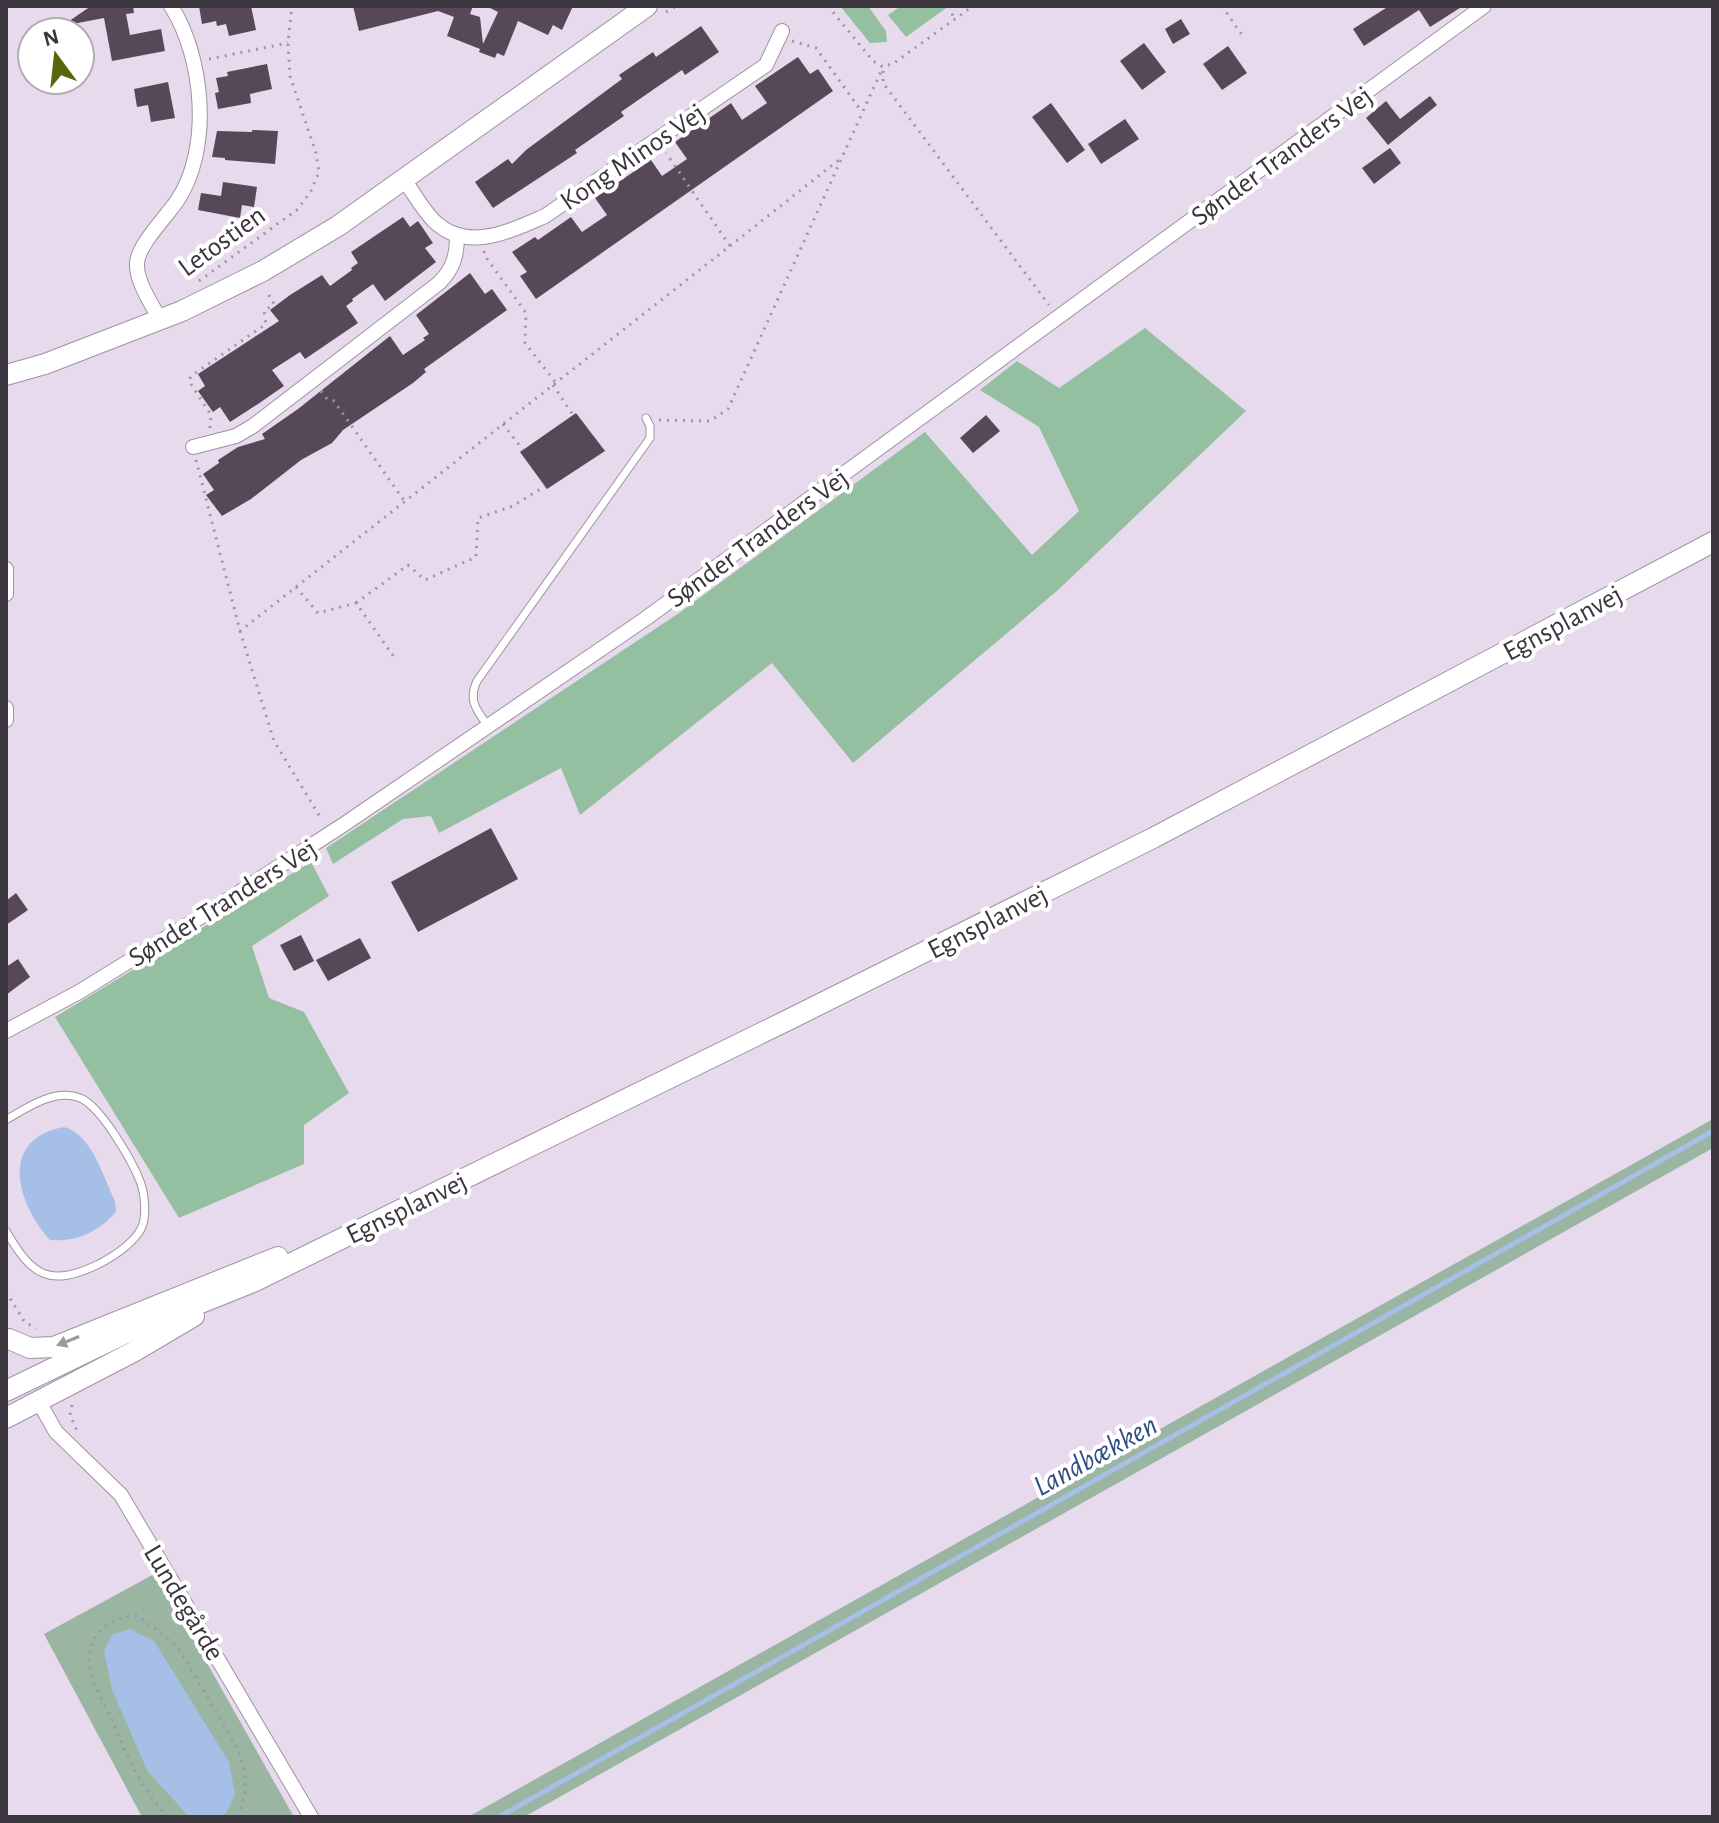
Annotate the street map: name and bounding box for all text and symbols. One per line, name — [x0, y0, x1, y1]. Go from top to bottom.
north arrow — [16, 16, 96, 96]
text: N — [41, 25, 61, 50]
street label: Sønder Tranders Vej — [1187, 82, 1378, 231]
street label: Kong Minos Vej — [556, 99, 710, 216]
street label: Letostien — [174, 201, 271, 282]
street label: Sønder Tranders Vej — [663, 464, 854, 613]
street label: Egnsplanvej — [1499, 581, 1627, 667]
street label: Sønder Tranders Vej — [124, 835, 322, 973]
street label: Egnsplanvej — [923, 881, 1052, 965]
street label: Egnsplanvej — [342, 1168, 472, 1250]
one-way arrow — [56, 1335, 80, 1348]
water label: Landbækken — [1029, 1410, 1162, 1502]
street label: Lundegårde — [138, 1540, 229, 1666]

